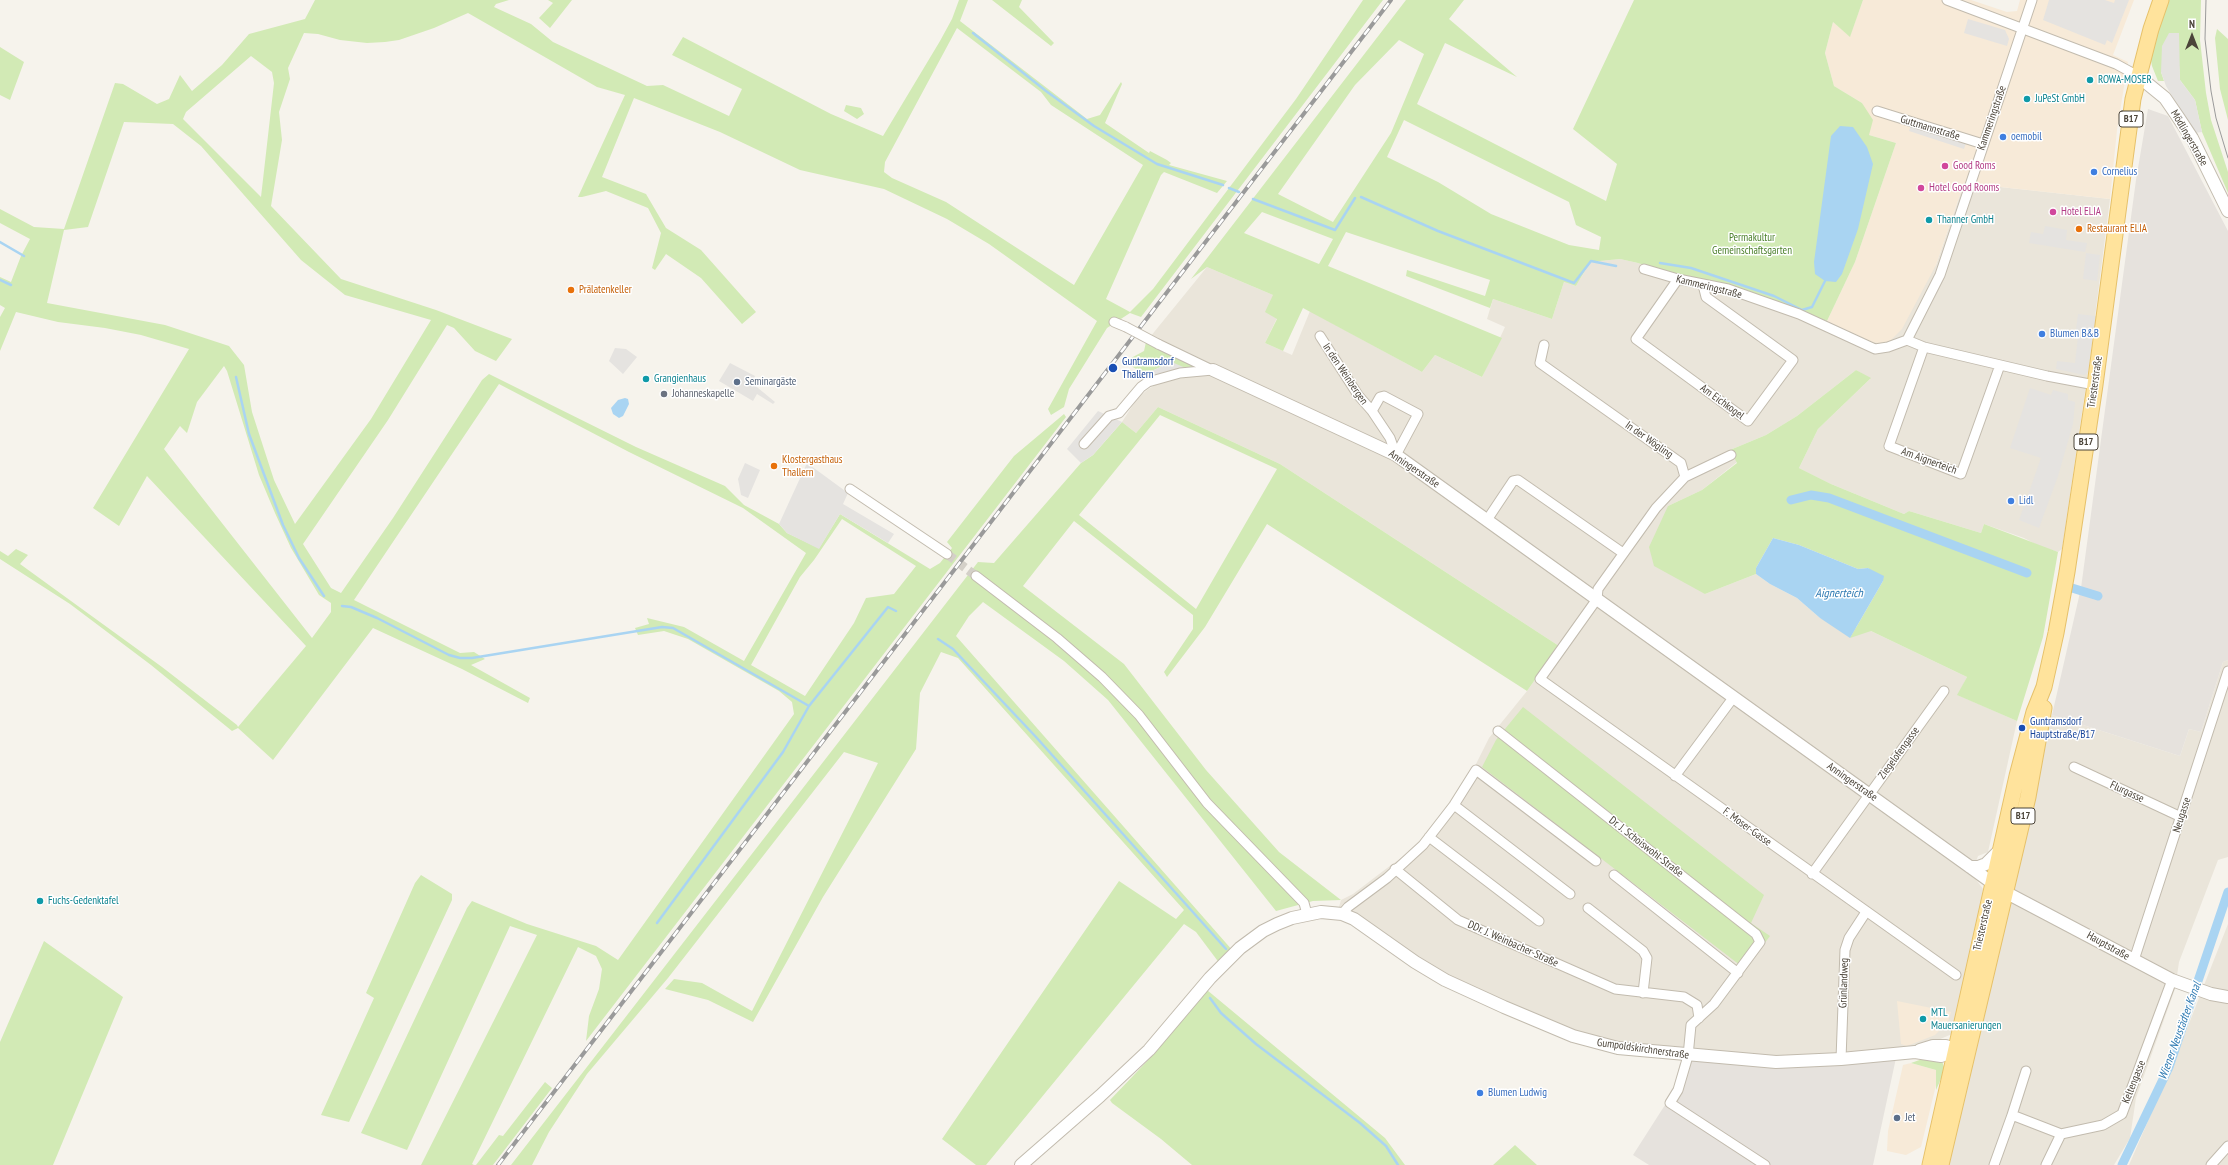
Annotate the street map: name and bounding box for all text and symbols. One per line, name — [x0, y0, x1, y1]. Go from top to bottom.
north arrow — [2172, 16, 2212, 56]
text: N — [2189, 17, 2195, 31]
place label: ROWA-MOSER — [2098, 73, 2152, 87]
marker: ROWA-MOSER — [2085, 75, 2095, 85]
street label: Kammeringstraße — [1975, 84, 2009, 152]
place label: JuPeSt GmbH — [2035, 92, 2085, 106]
marker: JuPeSt GmbH — [2022, 94, 2032, 104]
street label: Mödlingerstraße — [2168, 108, 2210, 168]
road number: B17 — [2119, 111, 2143, 127]
street label: Guttmannstraße — [1899, 113, 1961, 143]
place label: oemobil — [2011, 130, 2042, 144]
marker: oemobil — [1998, 132, 2008, 142]
place label: Good Roms — [1953, 159, 1995, 173]
marker: Good Roms — [1940, 161, 1950, 171]
place label: Cornelius — [2102, 165, 2137, 179]
marker: Cornelius — [2089, 167, 2099, 177]
place label: Hotel Good Rooms — [1929, 181, 1999, 195]
marker: Hotel Good Rooms — [1916, 183, 1926, 193]
place label: Hotel ELIA — [2061, 205, 2101, 219]
marker: Hotel ELIA — [2048, 207, 2058, 217]
place label: Thanner GmbH — [1937, 213, 1994, 227]
marker: Thanner GmbH — [1924, 215, 1934, 225]
place label: Restaurant ELIA — [2087, 222, 2147, 236]
marker: Restaurant ELIA — [2074, 224, 2084, 234]
park label: Permakultur Gemeinschaftsgarten — [1712, 231, 1792, 257]
street label: Kammeringstraße — [1675, 272, 1743, 302]
place label: Prälatenkeller — [579, 283, 632, 297]
marker: Prälatenkeller — [566, 285, 576, 295]
place label: Blumen B&B — [2050, 327, 2099, 341]
marker: Blumen B&B — [2037, 329, 2047, 339]
street label: In den Weinbergen — [1320, 341, 1370, 407]
place label: Guntramsdorf Thallern — [1122, 355, 1174, 381]
street label: Triesterstraße — [2085, 355, 2105, 409]
marker: Guntramsdorf Thallern — [1107, 362, 1119, 374]
place label: Grangienhaus — [654, 372, 706, 386]
marker: Grangienhaus — [641, 374, 651, 384]
place label: Seminargäste — [745, 375, 796, 389]
marker: Seminargäste — [732, 377, 742, 387]
street label: Am Eichkogel — [1697, 382, 1747, 422]
place label: Johanneskapelle — [672, 387, 734, 401]
marker: Johanneskapelle — [659, 389, 669, 399]
street label: In der Wögling — [1622, 419, 1676, 461]
road number: B17 — [2074, 434, 2098, 450]
street label: Am Aignerteich — [1899, 445, 1959, 477]
street label: Anningerstraße — [1386, 447, 1442, 491]
place label: Klostergasthaus Thallern — [782, 453, 843, 479]
marker: Klostergasthaus Thallern — [769, 461, 779, 471]
place label: Lidl — [2019, 494, 2033, 508]
marker: Lidl — [2006, 496, 2016, 506]
water label: Aignerteich — [1815, 587, 1863, 601]
place label: Guntramsdorf Hauptstraße/B17 — [2030, 715, 2095, 741]
marker: Guntramsdorf Hauptstraße/B17 — [2017, 723, 2027, 733]
street label: Ziegelofengasse — [1876, 724, 1922, 782]
street label: Anningerstraße — [1824, 760, 1880, 804]
street label: Flurgasse — [2108, 778, 2146, 806]
street label: Neugasse — [2170, 796, 2194, 834]
street label: F. Moser-Gasse — [1720, 805, 1774, 849]
road number: B17 — [2011, 808, 2035, 824]
street label: Dr. J. Schoiswohl-Straße — [1606, 814, 1686, 880]
place label: Fuchs-Gedenktafel — [48, 894, 119, 908]
marker: Fuchs-Gedenktafel — [35, 896, 45, 906]
street label: Triesterstraße — [1971, 898, 1995, 952]
street label: DDr. J. Weinbacher-Straße — [1466, 918, 1560, 970]
street label: Hauptstraße — [2084, 929, 2132, 963]
street label: Grünlandweg — [1837, 958, 1851, 1008]
water label: Wiener Neustädter Kanal — [2156, 980, 2204, 1082]
place label: MTL Mauersanierungen — [1931, 1006, 2001, 1032]
marker: MTL Mauersanierungen — [1918, 1014, 1928, 1024]
street label: Gumpoldskirchnerstraße — [1596, 1036, 1690, 1062]
street label: Keltengasse — [2119, 1058, 2149, 1106]
place label: Blumen Ludwig — [1488, 1086, 1547, 1100]
marker: Blumen Ludwig — [1475, 1088, 1485, 1098]
place label: Jet — [1905, 1111, 1915, 1125]
marker: Jet — [1892, 1113, 1902, 1123]

